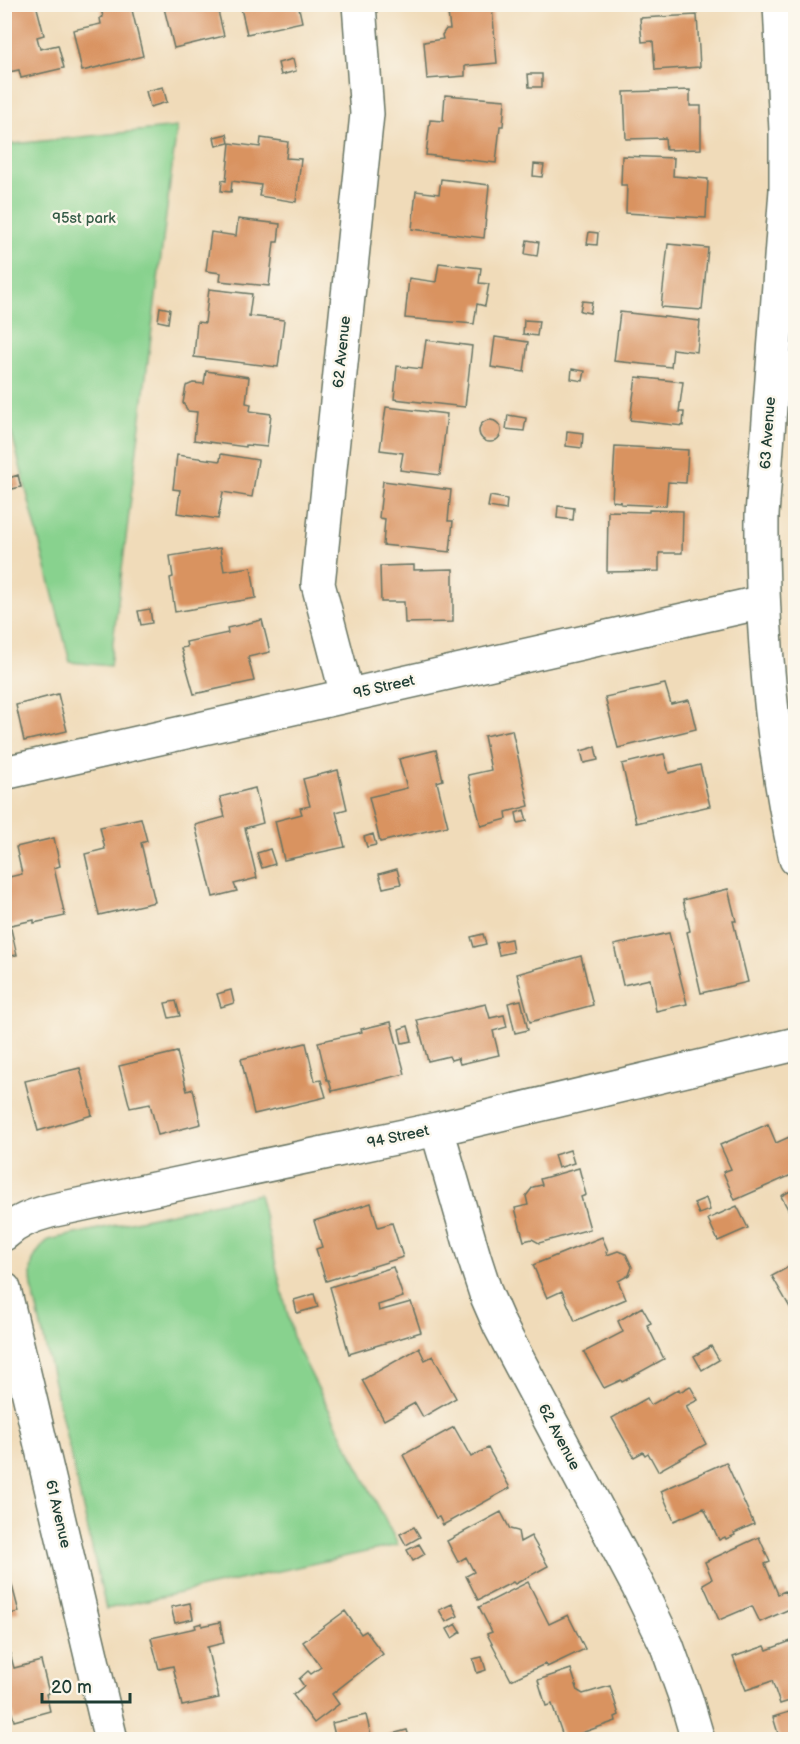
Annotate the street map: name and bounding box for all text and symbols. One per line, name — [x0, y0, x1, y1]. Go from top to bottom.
park label: 95st park — [52, 209, 116, 228]
street label: 62 Avenue — [329, 315, 355, 389]
street label: 63 Avenue — [756, 396, 780, 470]
street label: 95 Street — [352, 671, 417, 703]
street label: 94 Street — [365, 1121, 431, 1153]
street label: 62 Avenue — [534, 1401, 584, 1474]
street label: 61 Avenue — [41, 1478, 75, 1550]
scale bar — [42, 1666, 130, 1704]
text: 20 m — [51, 1677, 92, 1698]

